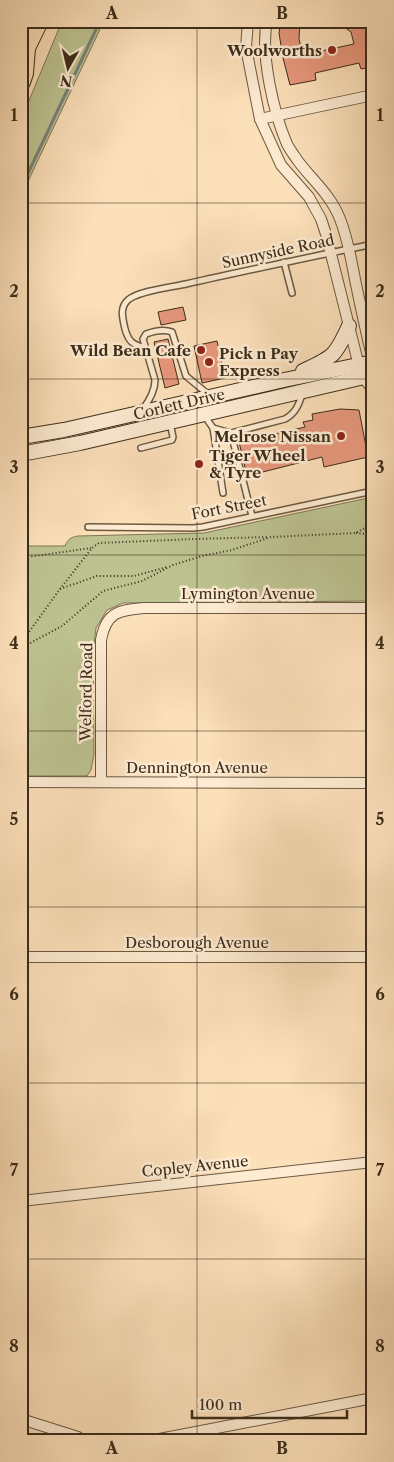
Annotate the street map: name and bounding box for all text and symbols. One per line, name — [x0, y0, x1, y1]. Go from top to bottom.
text: A — [105, 3, 119, 23]
text: B — [276, 3, 288, 23]
place label: Woolworths — [226, 41, 322, 60]
north arrow — [42, 42, 92, 92]
marker: Woolworths — [326, 44, 338, 56]
text: N — [59, 71, 73, 91]
text: 1 — [10, 105, 18, 125]
text: 1 — [376, 105, 384, 125]
street label: Sunnyside Road — [220, 230, 336, 272]
text: 2 — [9, 281, 19, 301]
text: 2 — [375, 281, 385, 301]
place label: Wild Bean Cafe — [69, 341, 191, 360]
marker: Wild Bean Cafe — [195, 344, 207, 356]
place label: Pick n Pay Express — [219, 344, 299, 380]
marker: Pick n Pay Express — [203, 356, 215, 368]
street label: Corlett Drive — [131, 384, 227, 424]
place label: Melrose Nissan — [214, 427, 332, 446]
marker: Melrose Nissan — [335, 430, 347, 442]
place label: Tiger Wheel & Tyre — [209, 446, 306, 482]
text: 3 — [9, 457, 19, 477]
text: 3 — [375, 457, 385, 477]
marker: Tiger Wheel & Tyre — [193, 458, 205, 470]
street label: Fort Street — [190, 490, 269, 524]
street label: Lymington Avenue — [181, 584, 315, 603]
text: 4 — [9, 633, 19, 653]
text: 4 — [375, 633, 385, 653]
street label: Welford Road — [76, 642, 96, 743]
street label: Dennington Avenue — [126, 758, 268, 777]
text: 5 — [10, 809, 19, 829]
text: 5 — [376, 809, 385, 829]
street label: Desborough Avenue — [125, 933, 269, 952]
text: 6 — [9, 984, 19, 1004]
text: 6 — [375, 984, 385, 1004]
street label: Copley Avenue — [141, 1151, 249, 1181]
text: 7 — [10, 1160, 19, 1180]
text: 7 — [376, 1160, 385, 1180]
text: 8 — [9, 1336, 19, 1356]
text: 8 — [375, 1336, 385, 1356]
scale bar — [192, 1387, 346, 1419]
text: 100 m — [199, 1395, 242, 1414]
text: A — [105, 1438, 119, 1458]
text: B — [276, 1438, 288, 1458]

